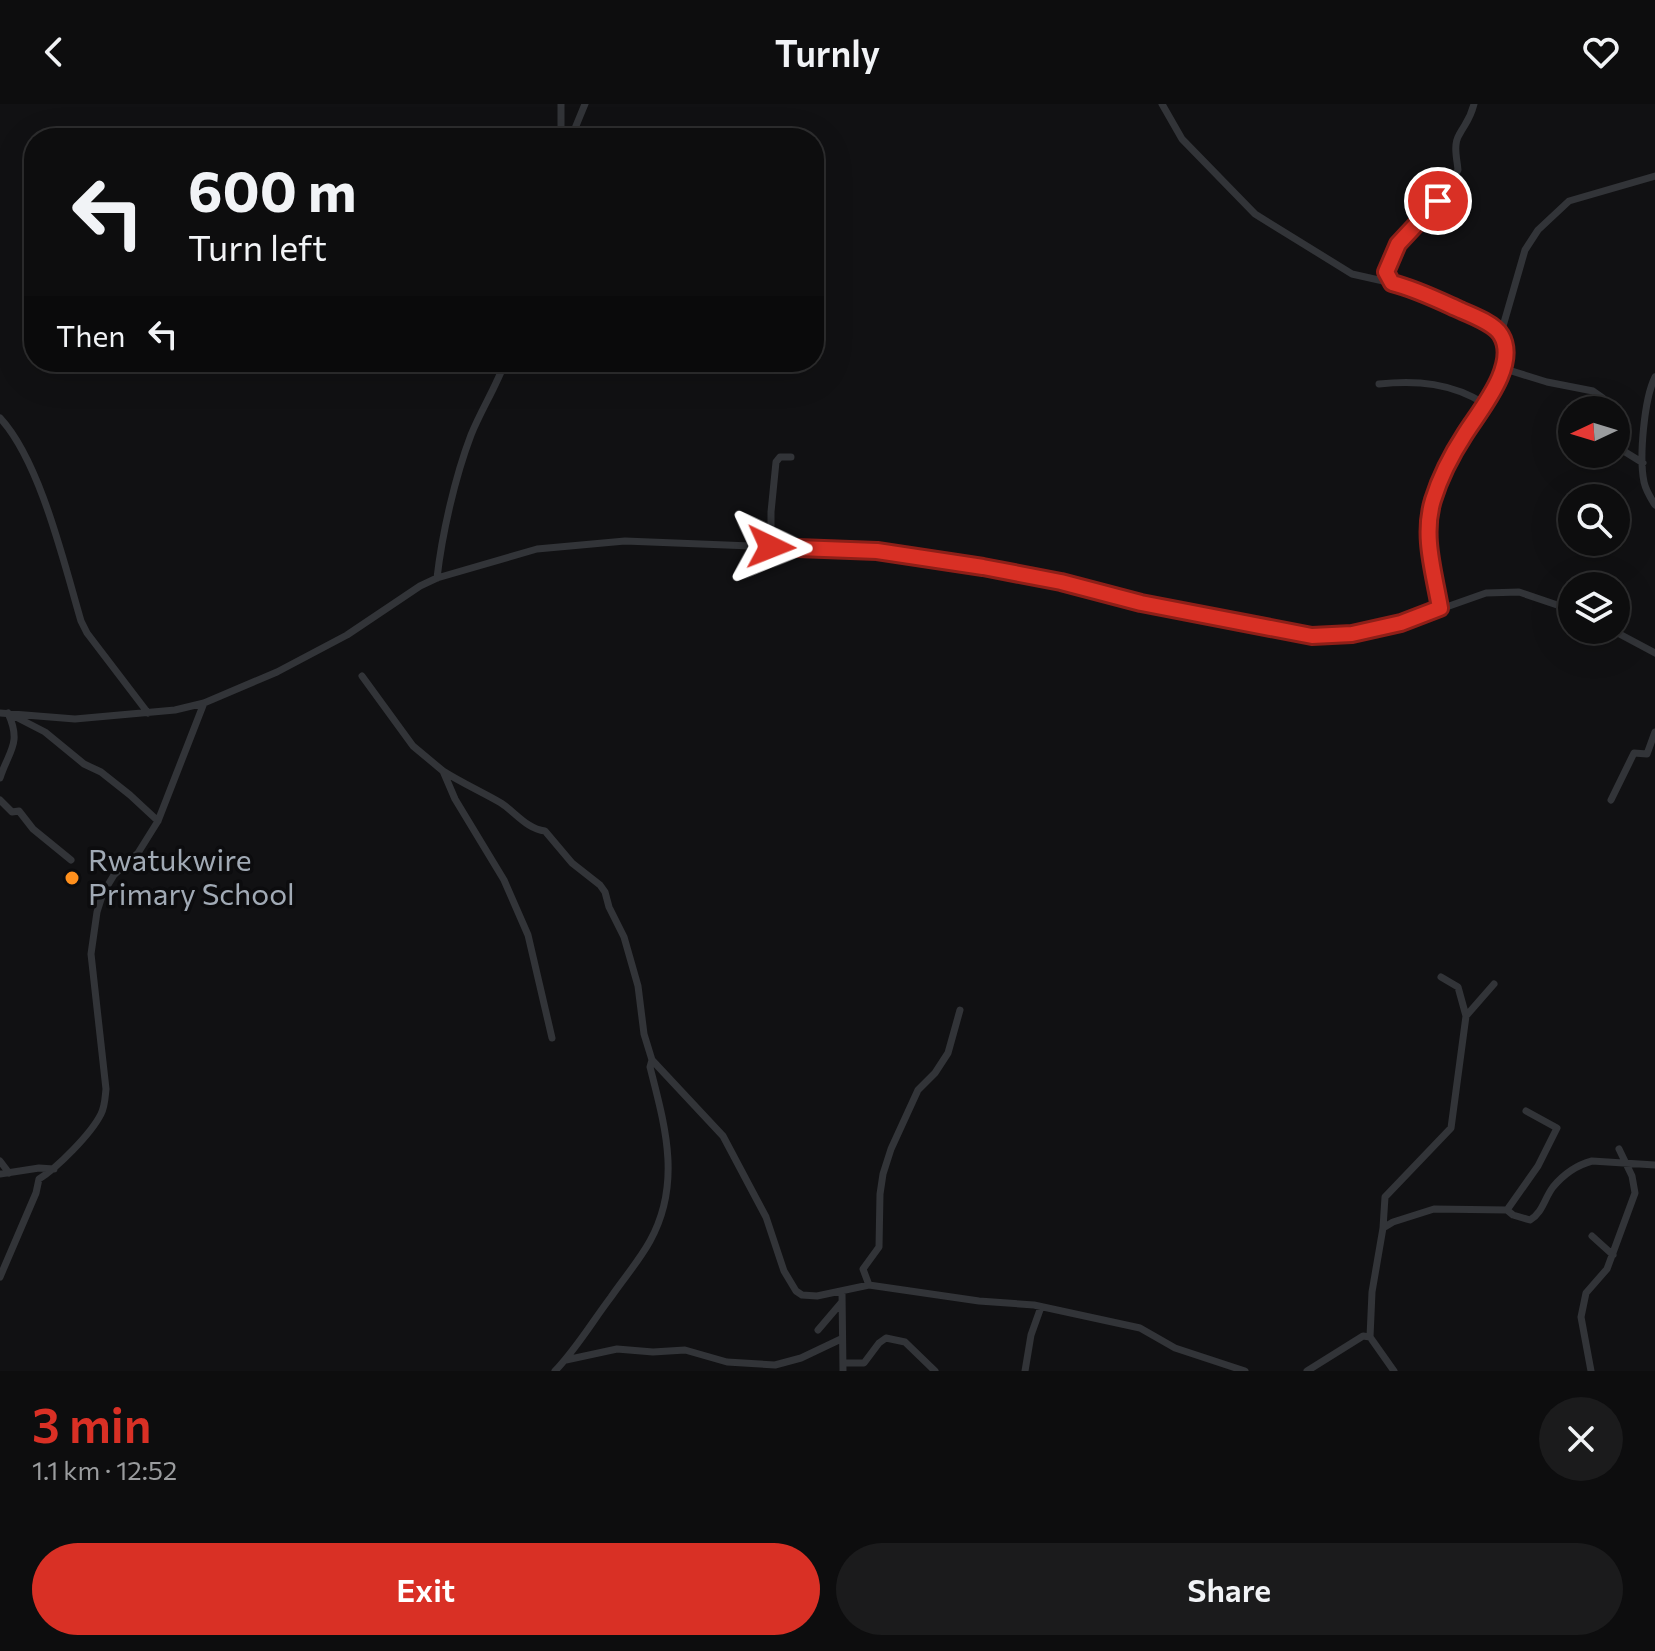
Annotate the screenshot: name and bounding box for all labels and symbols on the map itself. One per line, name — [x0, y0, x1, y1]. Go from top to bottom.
pin — [1404, 167, 1472, 235]
north arrow — [1558, 396, 1630, 468]
position arrow — [729, 505, 813, 589]
place label: Rwatukwire Primary School — [88, 840, 295, 911]
marker: Rwatukwire Primary School — [63, 869, 81, 887]

